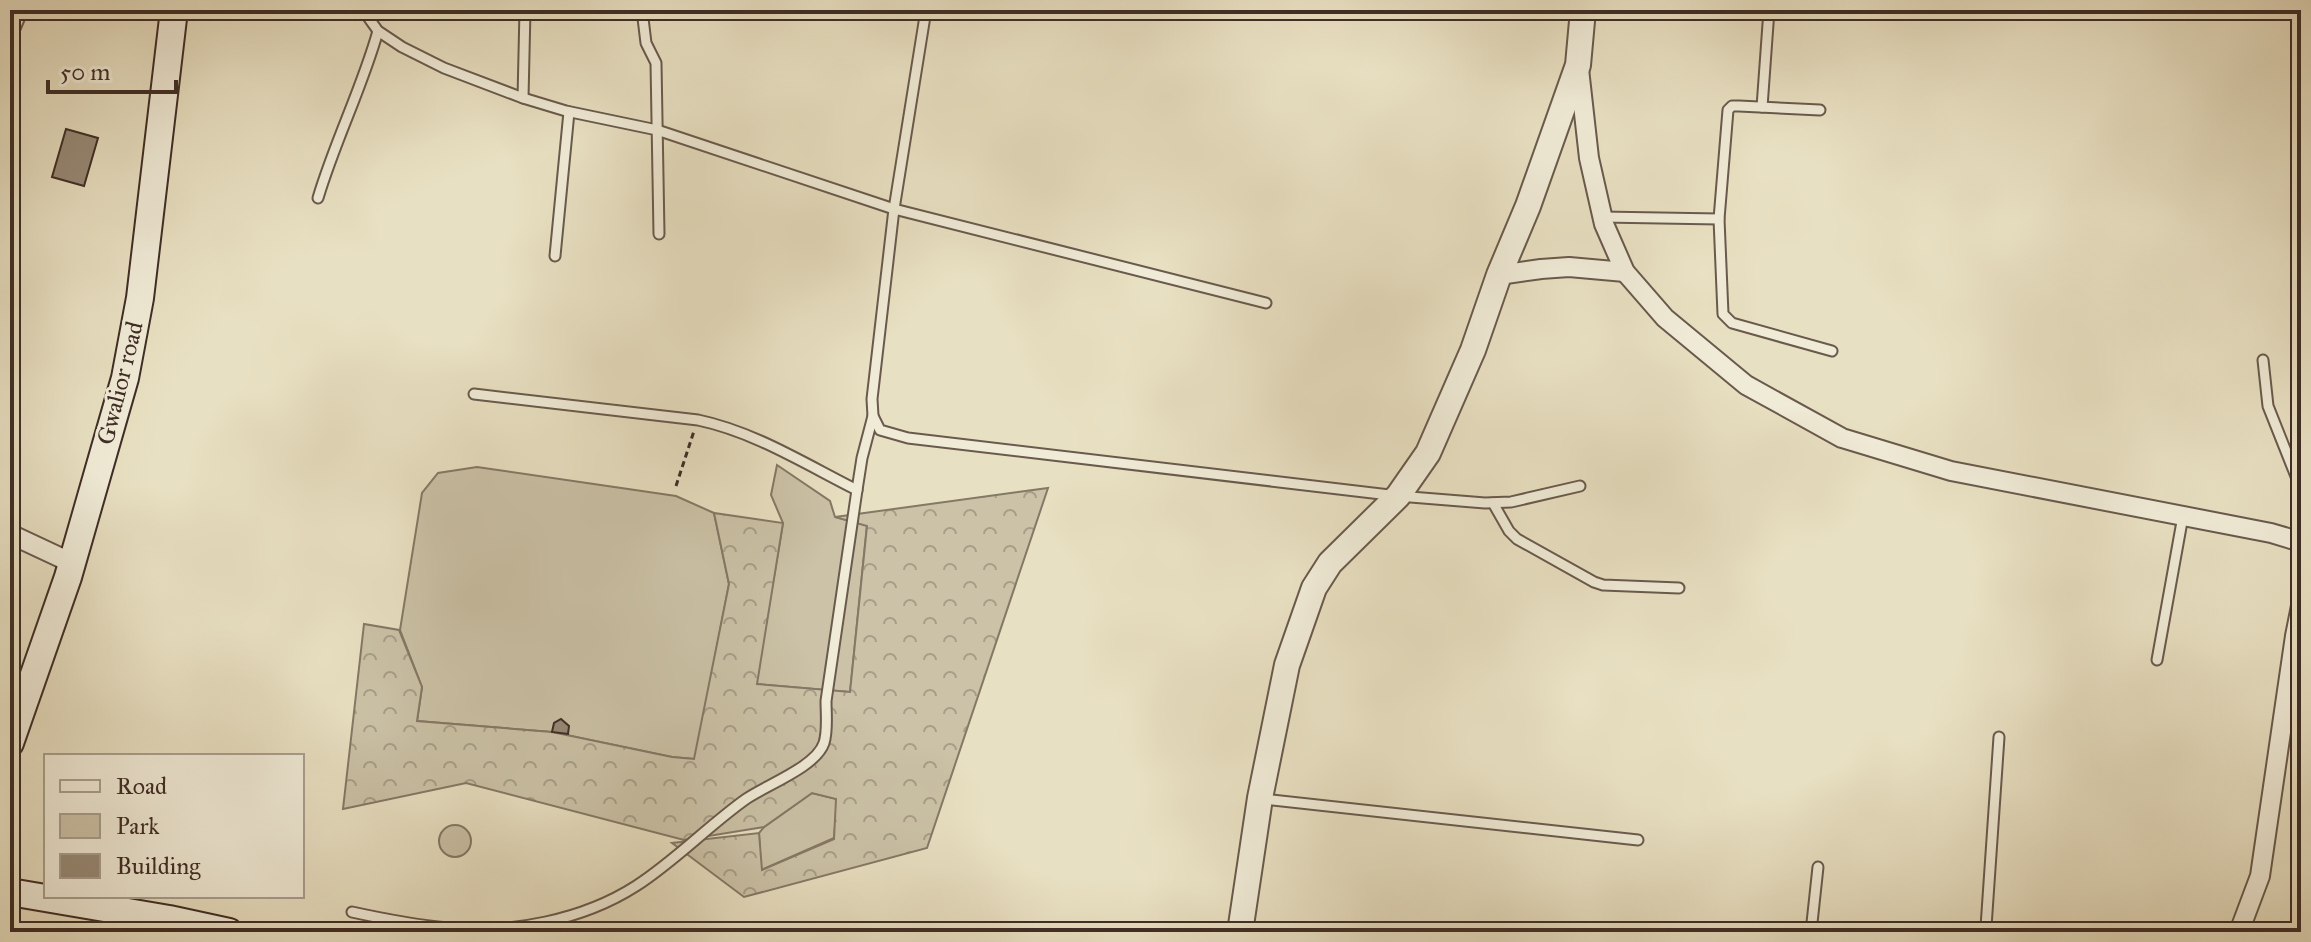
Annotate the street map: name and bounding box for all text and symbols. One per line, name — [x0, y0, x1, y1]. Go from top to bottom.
scale bar — [48, 44, 176, 94]
text: 50 m — [60, 57, 110, 87]
street label: Gwalior road — [90, 318, 150, 448]
legend — [44, 754, 304, 898]
text: Road — [116, 771, 167, 801]
text: Park — [116, 811, 160, 841]
text: Building — [116, 851, 201, 881]

